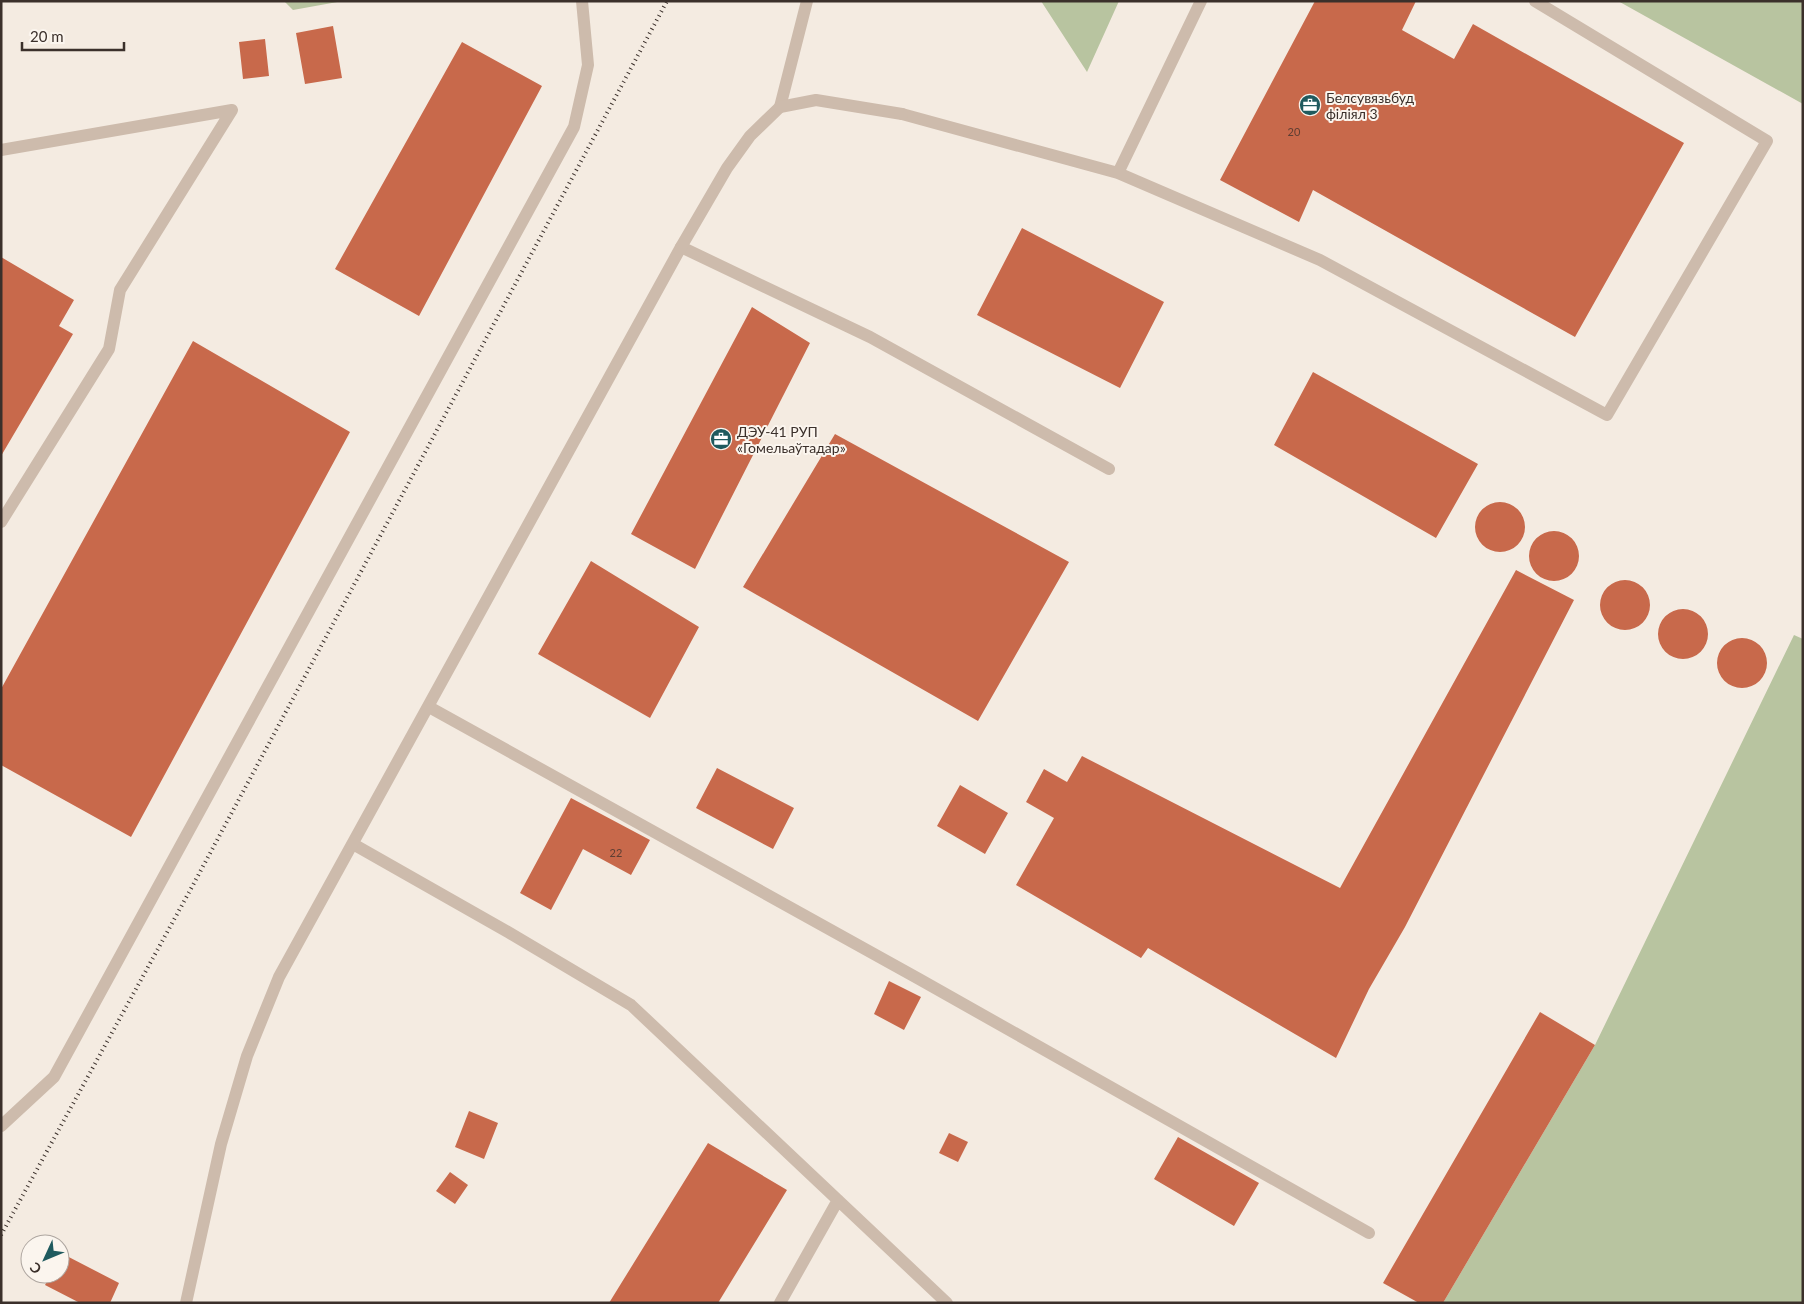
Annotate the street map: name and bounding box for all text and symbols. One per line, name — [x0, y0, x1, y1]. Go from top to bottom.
scale bar — [22, 20, 125, 52]
text: 20 m — [30, 27, 64, 45]
place label: Белсувязьбуд філіял 3 — [1326, 89, 1414, 122]
office icon: Белсувязьбуд філіял 3 — [1298, 93, 1322, 117]
house number: 20 — [1288, 125, 1301, 138]
place label: ДЭУ-41 РУП «Гомельаўтадар» — [737, 423, 846, 456]
office icon: ДЭУ-41 РУП «Гомельаўтадар» — [709, 427, 733, 451]
house number: 22 — [610, 846, 622, 859]
north arrow — [20, 1234, 70, 1284]
text: С — [25, 1259, 45, 1278]

